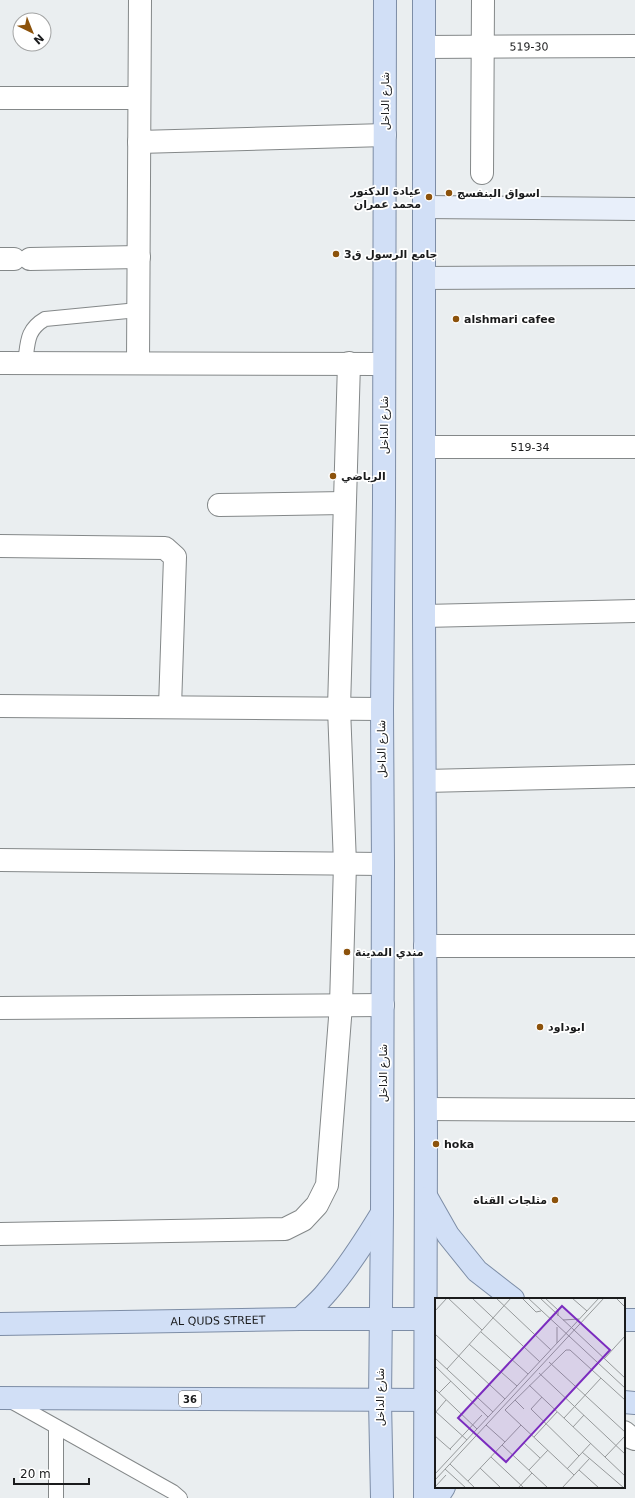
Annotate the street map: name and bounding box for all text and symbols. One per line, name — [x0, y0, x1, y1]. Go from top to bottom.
north arrow — [12, 12, 52, 52]
text: N — [31, 31, 46, 47]
street label: 519-30 — [509, 40, 549, 53]
street label: شارع الداخل — [379, 72, 392, 130]
place label: عيادة الدكتور محمد عمران — [350, 185, 421, 211]
place label: اسواق البنفسج — [457, 187, 540, 200]
marker: اسواق البنفسج — [444, 188, 454, 198]
marker: عيادة الدكتور محمد عمران — [424, 192, 434, 202]
place label: جامع الرسول ق3 — [344, 248, 438, 261]
marker: جامع الرسول ق3 — [331, 249, 341, 259]
place label: alshmari cafee — [464, 313, 555, 326]
marker: alshmari cafee — [451, 314, 461, 324]
street label: شارع الداخل — [378, 396, 391, 454]
street label: 519-34 — [511, 441, 549, 454]
place label: الرياضي — [341, 470, 386, 483]
marker: الرياضي — [328, 471, 338, 481]
street label: شارع الداخل — [375, 720, 389, 778]
place label: مندي المدينة — [355, 946, 424, 959]
marker: مندي المدينة — [342, 947, 352, 957]
place label: ابوداود — [548, 1021, 585, 1034]
marker: ابوداود — [535, 1022, 545, 1032]
street label: شارع الداخل — [377, 1044, 390, 1102]
place label: hoka — [444, 1138, 474, 1151]
marker: hoka — [431, 1139, 441, 1149]
place label: مثلجات القناة — [473, 1194, 547, 1207]
marker: مثلجات القناة — [550, 1195, 560, 1205]
inset map — [435, 1298, 625, 1488]
street label: AL QUDS STREET — [170, 1313, 266, 1328]
street label: شارع الداخل — [374, 1368, 387, 1426]
road number: 36 — [179, 1391, 201, 1407]
scale bar — [14, 1460, 89, 1486]
text: 20 m — [20, 1467, 51, 1481]

